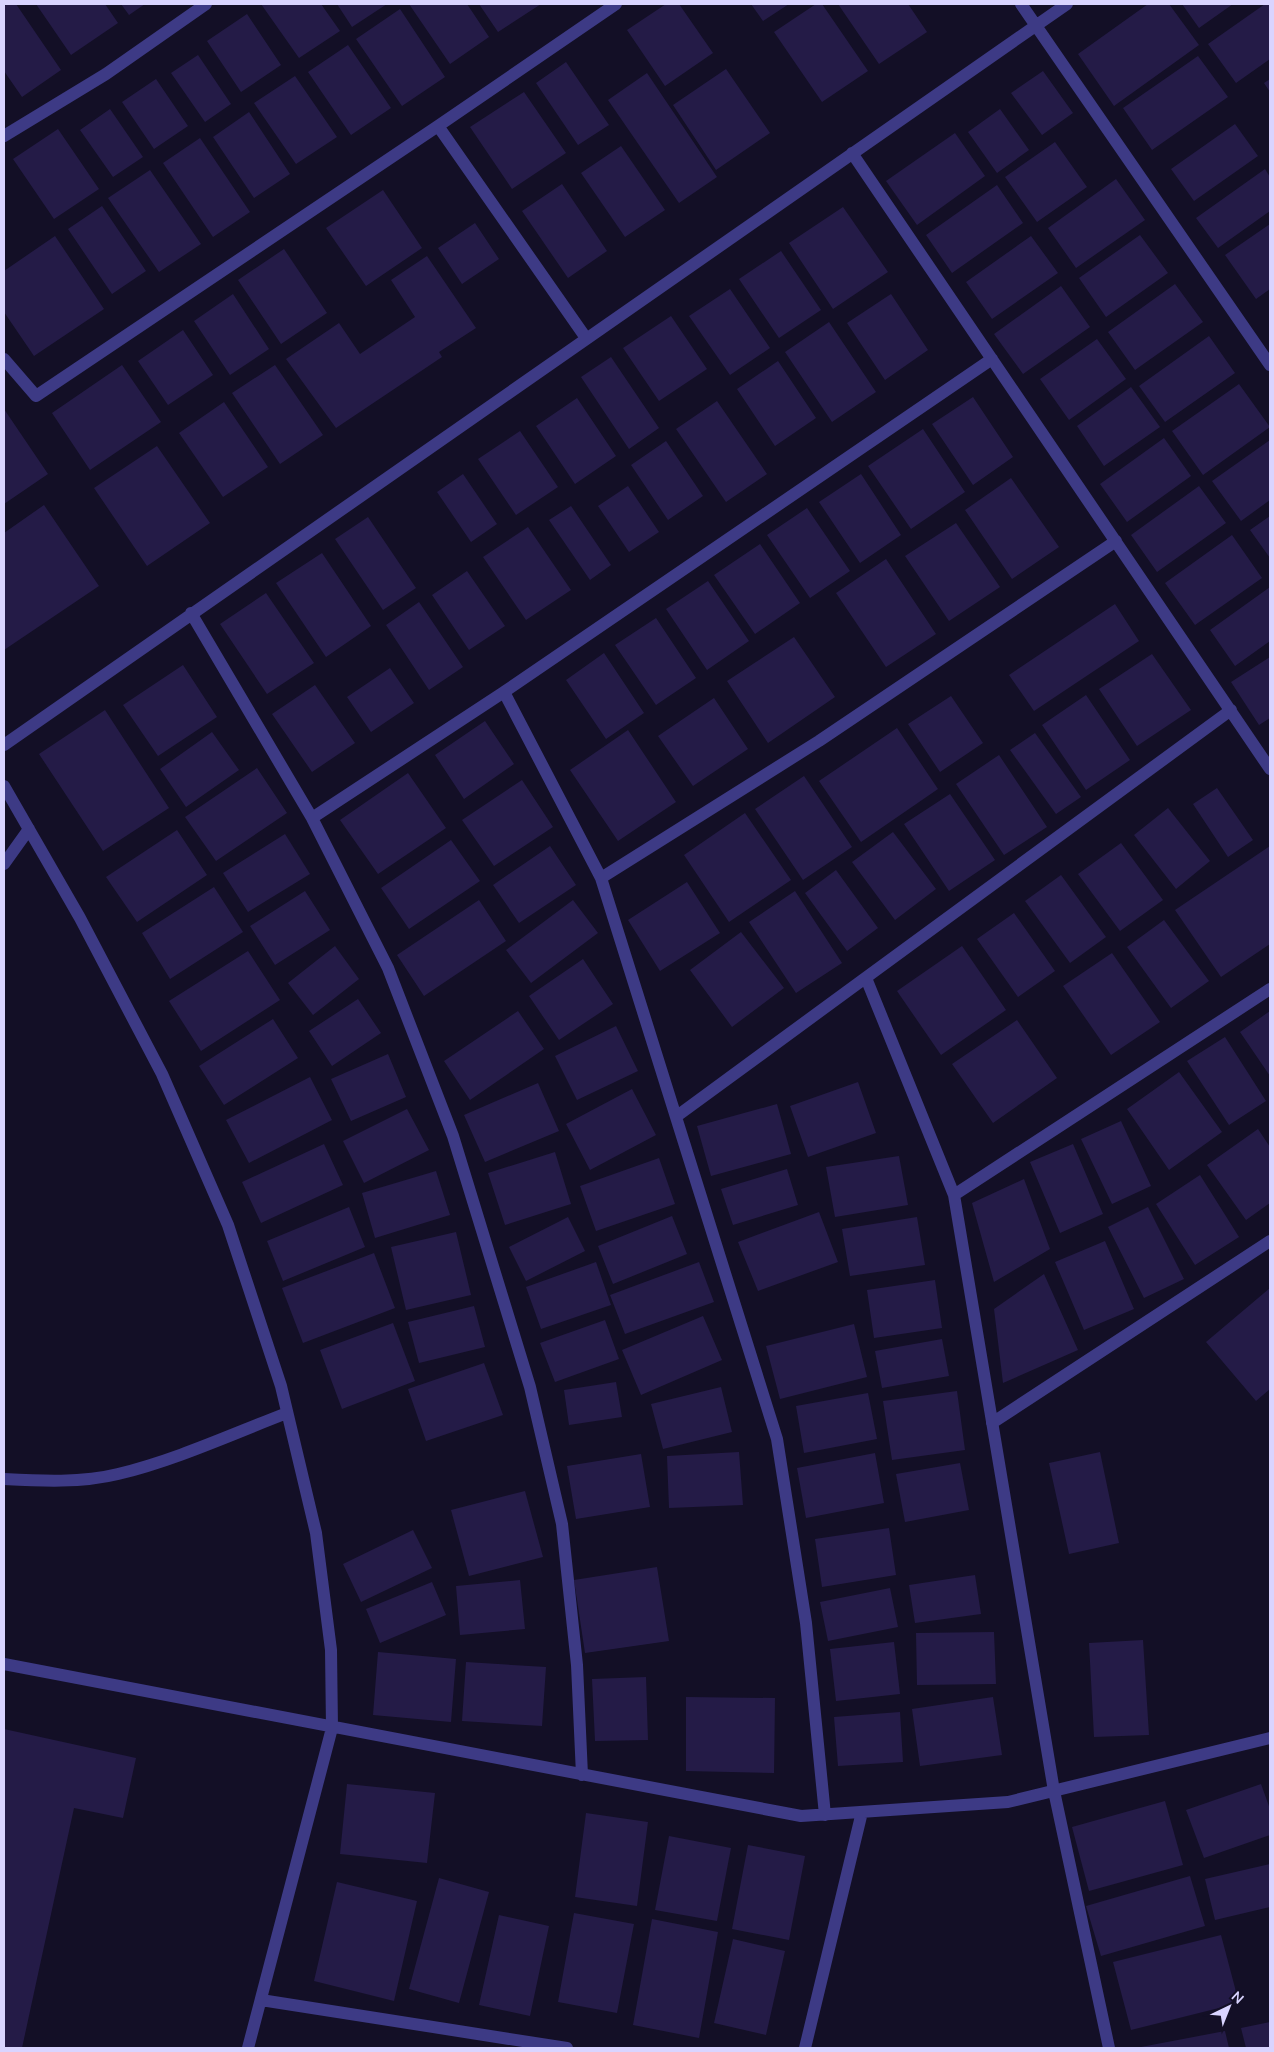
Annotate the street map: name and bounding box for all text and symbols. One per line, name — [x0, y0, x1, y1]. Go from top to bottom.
north arrow — [1204, 1982, 1254, 2032]
text: N — [1228, 1987, 1248, 2008]

